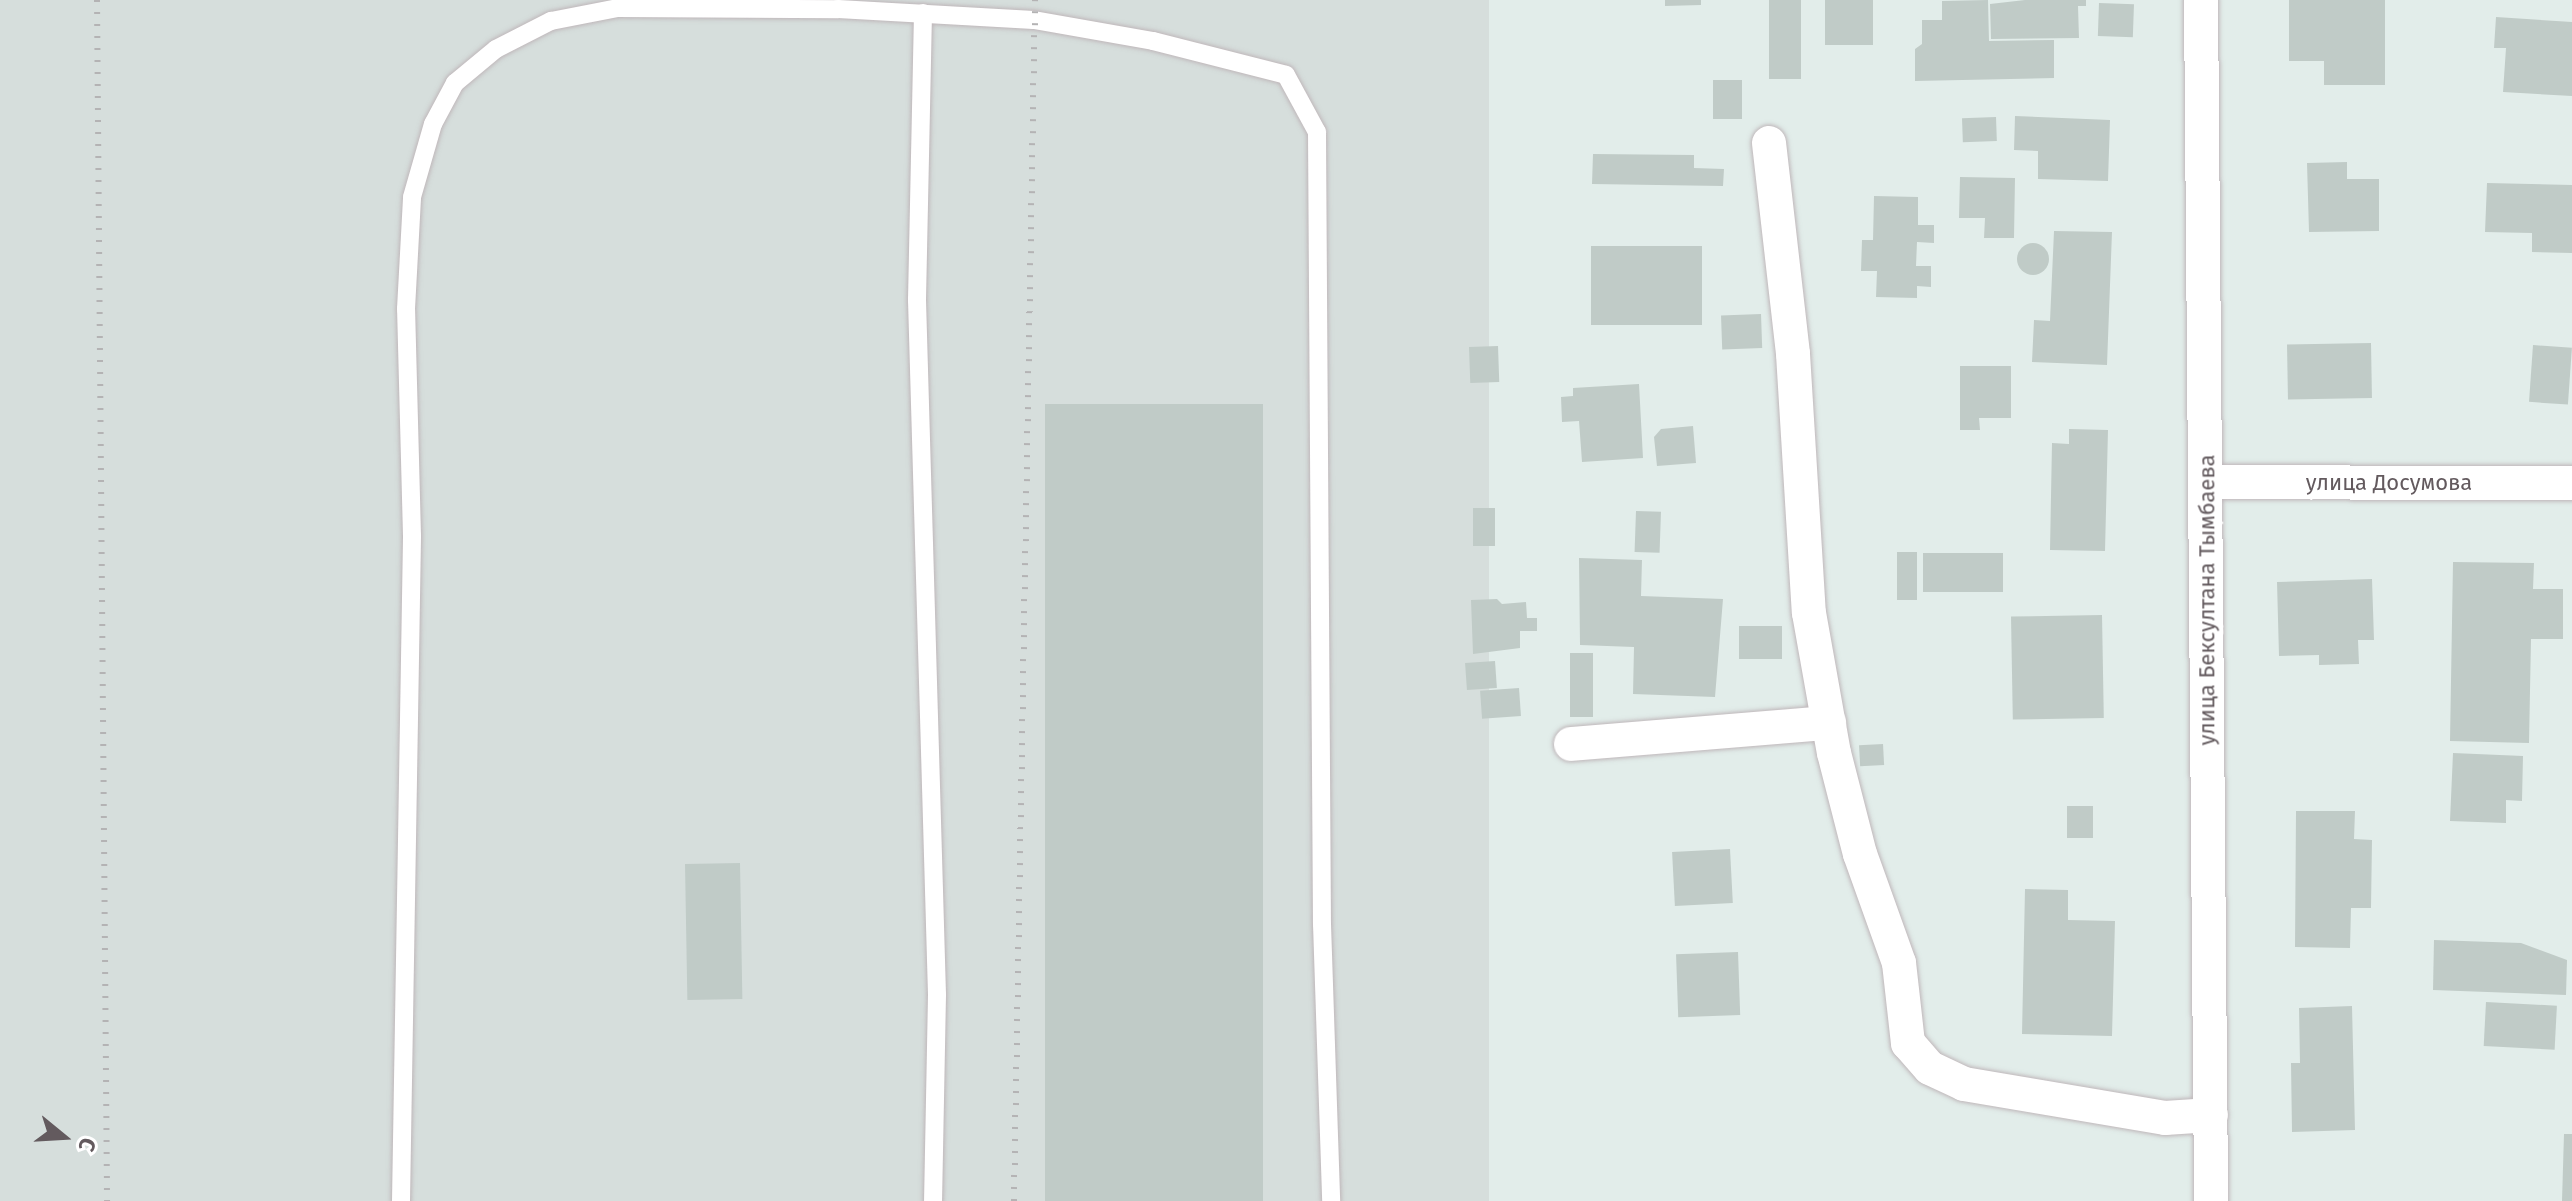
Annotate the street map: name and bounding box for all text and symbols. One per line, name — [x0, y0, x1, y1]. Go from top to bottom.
street label: улица Бексултана Тымбаева — [2194, 455, 2220, 745]
street label: улица Досумова — [2306, 470, 2472, 496]
north arrow — [24, 1097, 104, 1177]
text: С — [73, 1134, 102, 1155]

